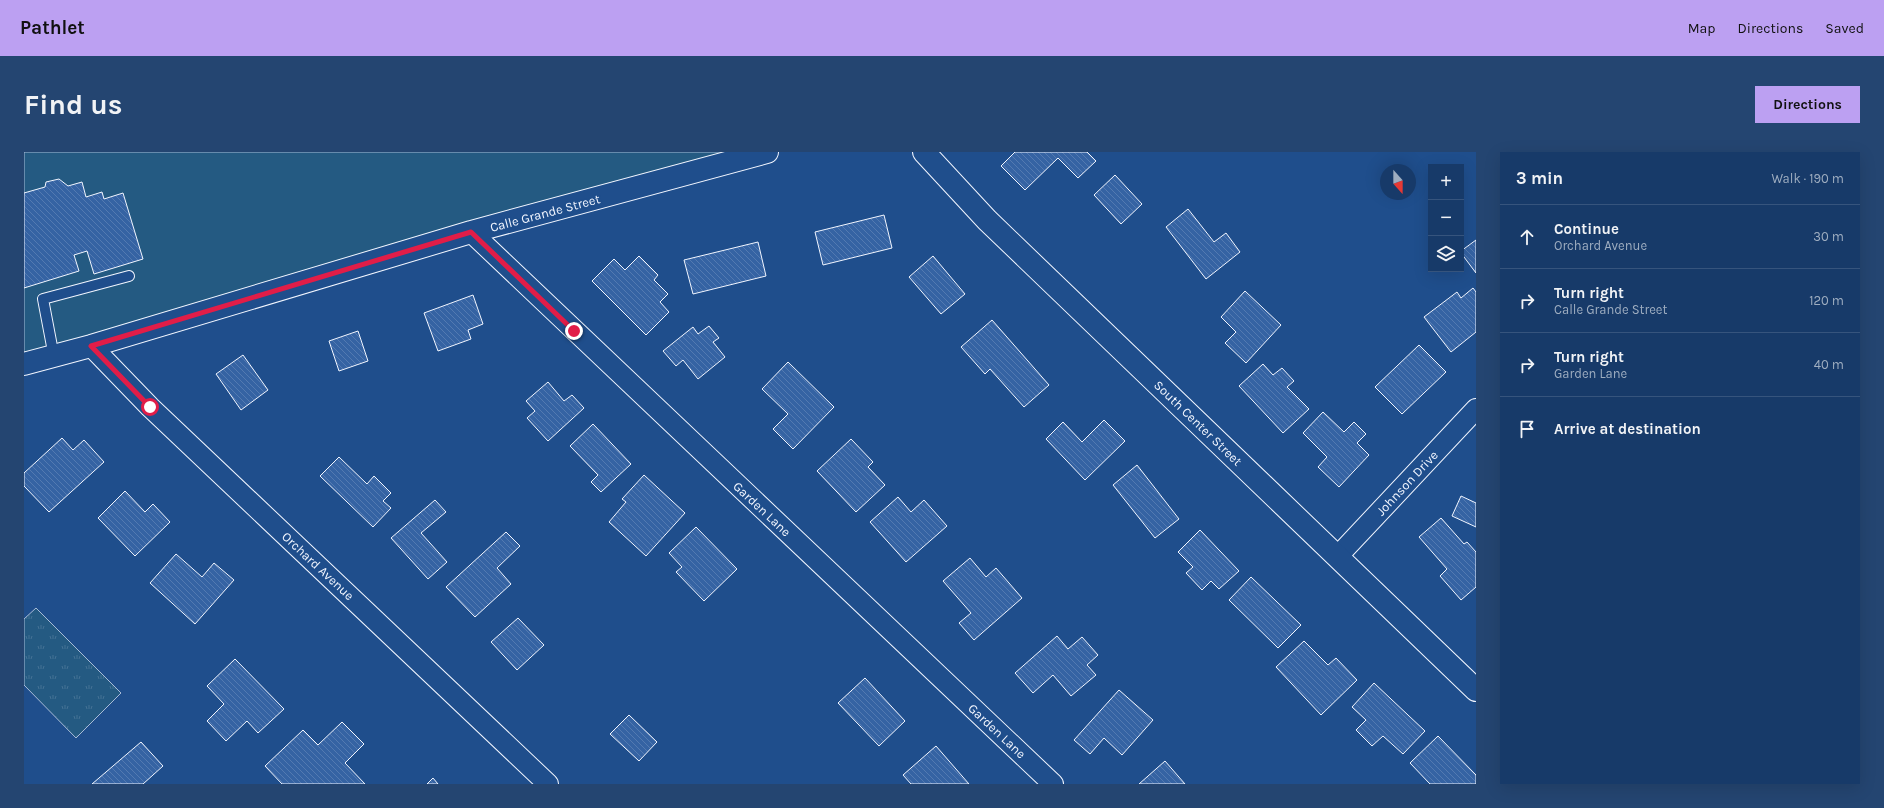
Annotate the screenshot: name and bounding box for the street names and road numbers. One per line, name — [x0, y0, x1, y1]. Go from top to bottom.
street label: Calle Grande Street — [488, 191, 602, 235]
street label: South Center Street — [1151, 377, 1245, 469]
street label: Johnson Drive — [1373, 447, 1441, 519]
street label: Garden Lane — [730, 479, 794, 540]
street label: Orchard Avenue — [279, 529, 357, 603]
street label: Garden Lane — [965, 701, 1029, 762]

